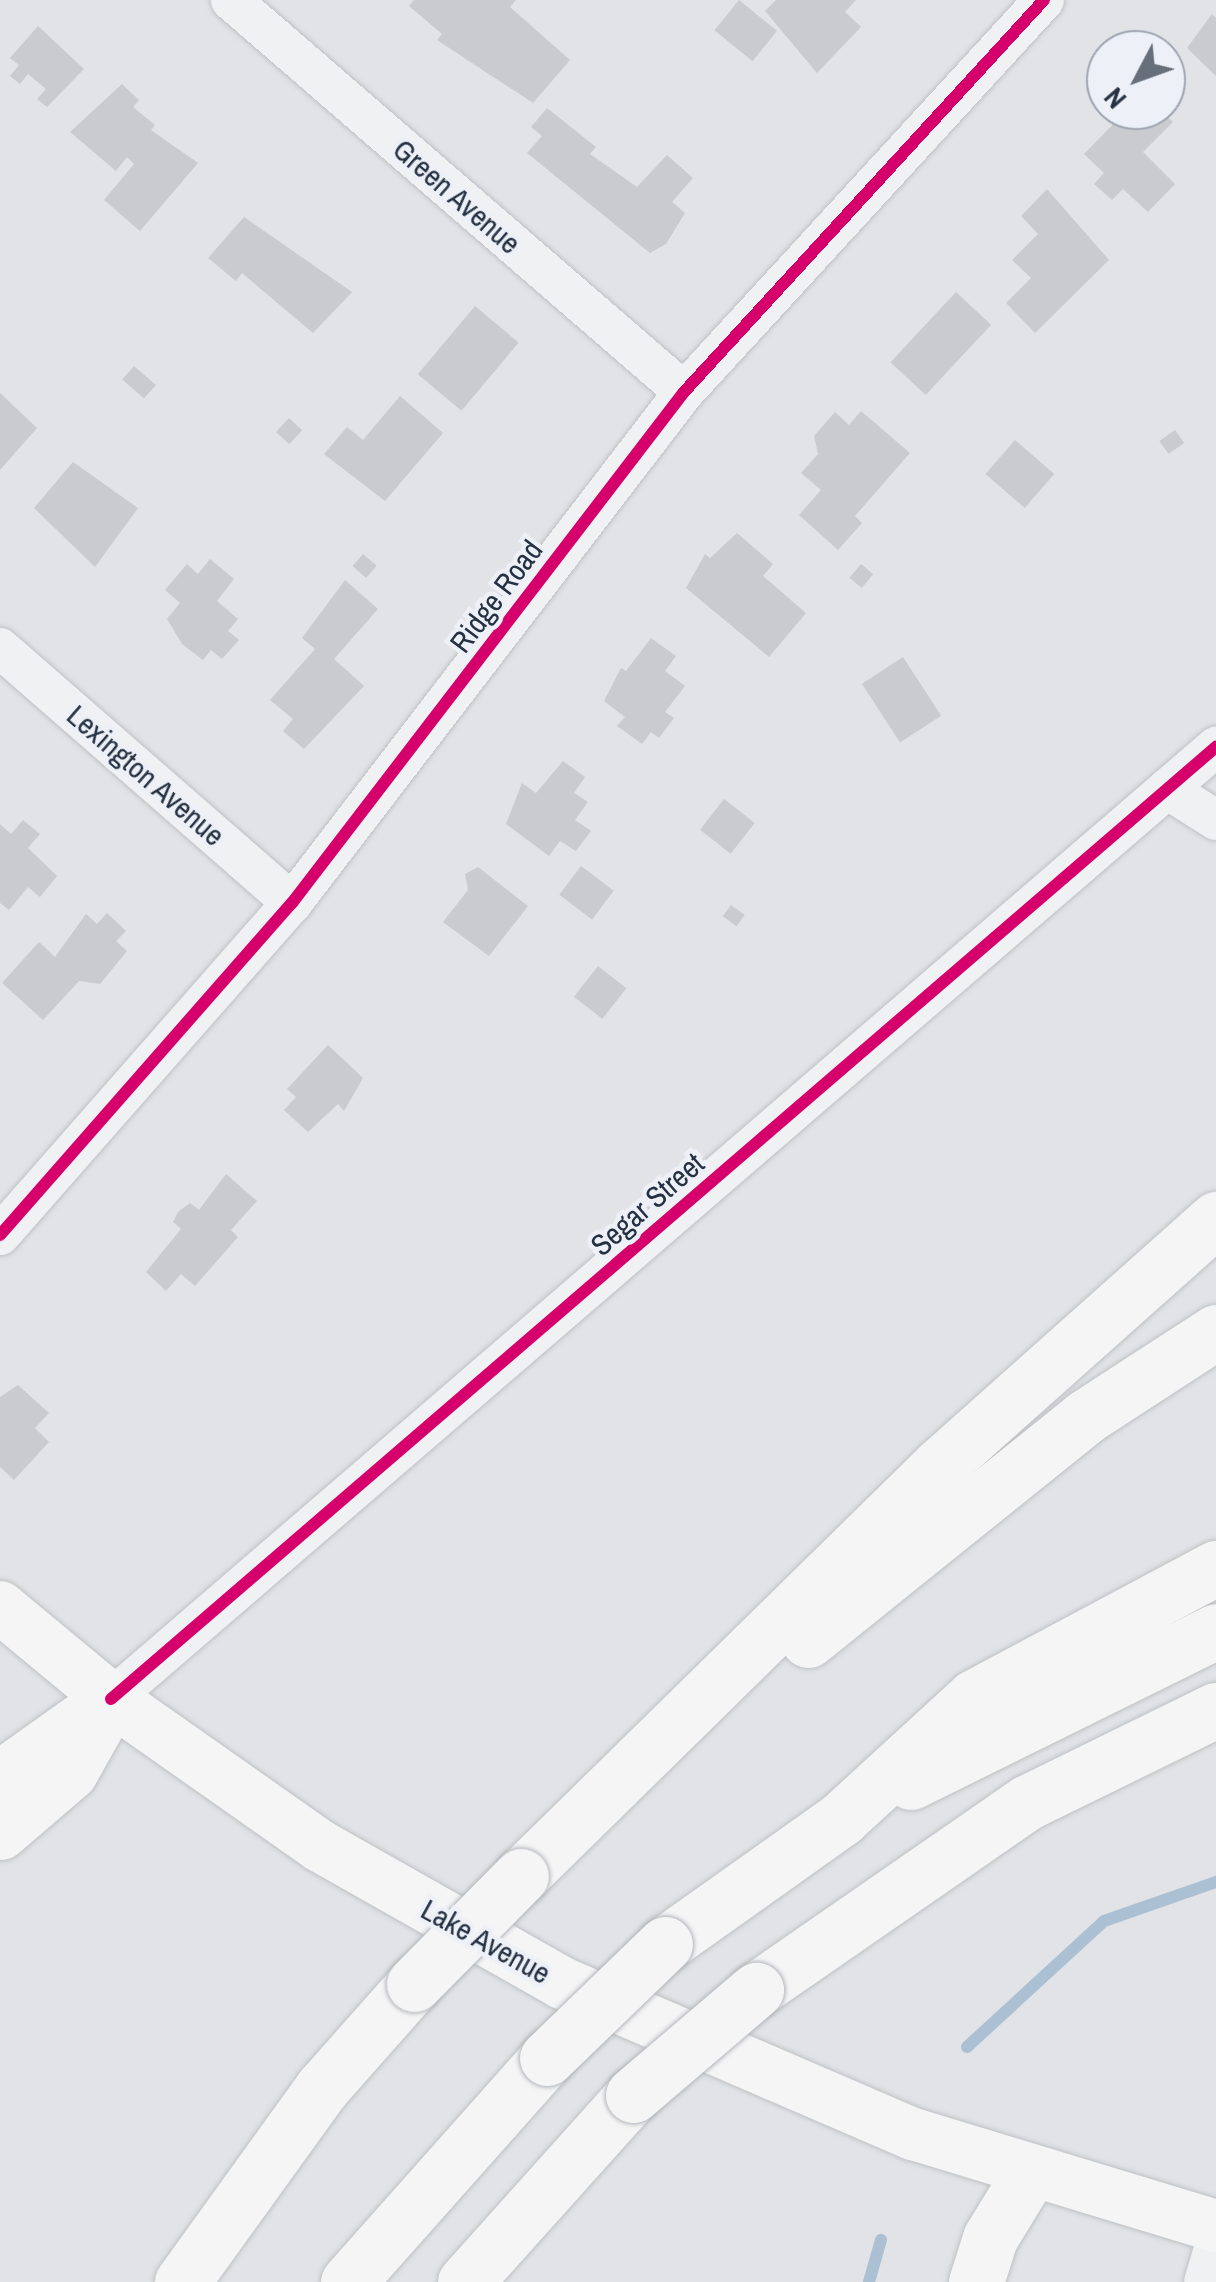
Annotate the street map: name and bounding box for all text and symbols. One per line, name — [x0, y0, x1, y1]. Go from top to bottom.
north arrow — [1086, 30, 1186, 130]
text: N — [1095, 80, 1135, 117]
street label: Green Avenue — [385, 131, 529, 261]
street label: Ridge Road — [442, 533, 550, 659]
street label: Lexington Avenue — [60, 696, 232, 854]
street label: Segar Street — [583, 1145, 711, 1263]
street label: Lake Avenue — [415, 1891, 557, 1991]

